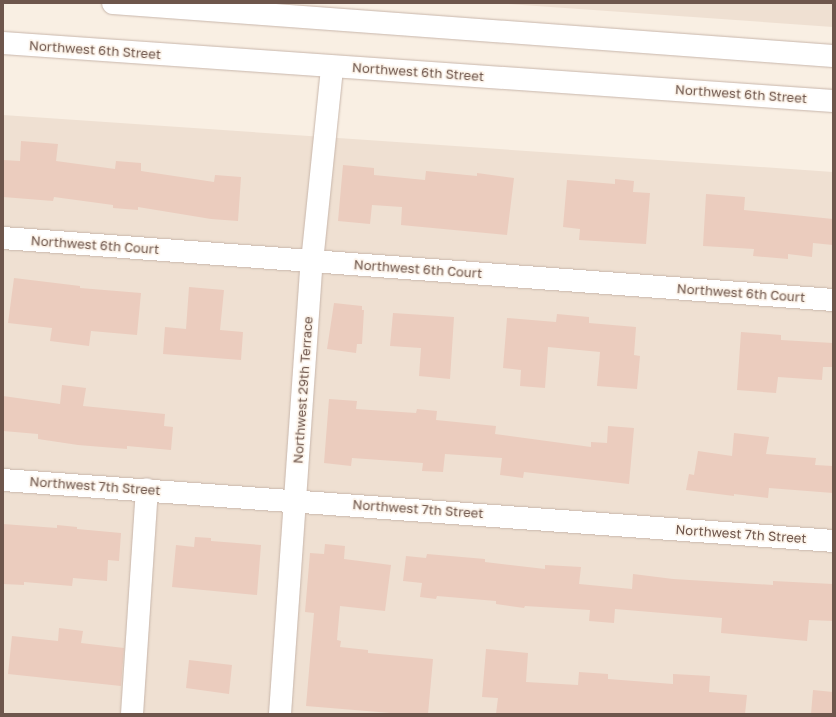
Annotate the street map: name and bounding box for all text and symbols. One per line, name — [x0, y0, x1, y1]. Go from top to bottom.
street label: Northwest 6th Street — [29, 38, 161, 62]
street label: Northwest 6th Street — [352, 60, 484, 84]
street label: Northwest 6th Street — [675, 82, 807, 106]
street label: Northwest 6th Court — [30, 233, 160, 257]
street label: Northwest 6th Court — [353, 257, 483, 281]
street label: Northwest 6th Court — [676, 281, 806, 305]
street label: Northwest 29th Terrace — [290, 316, 316, 464]
street label: Northwest 7th Street — [29, 474, 161, 498]
street label: Northwest 7th Street — [352, 497, 484, 521]
street label: Northwest 7th Street — [675, 522, 807, 546]

